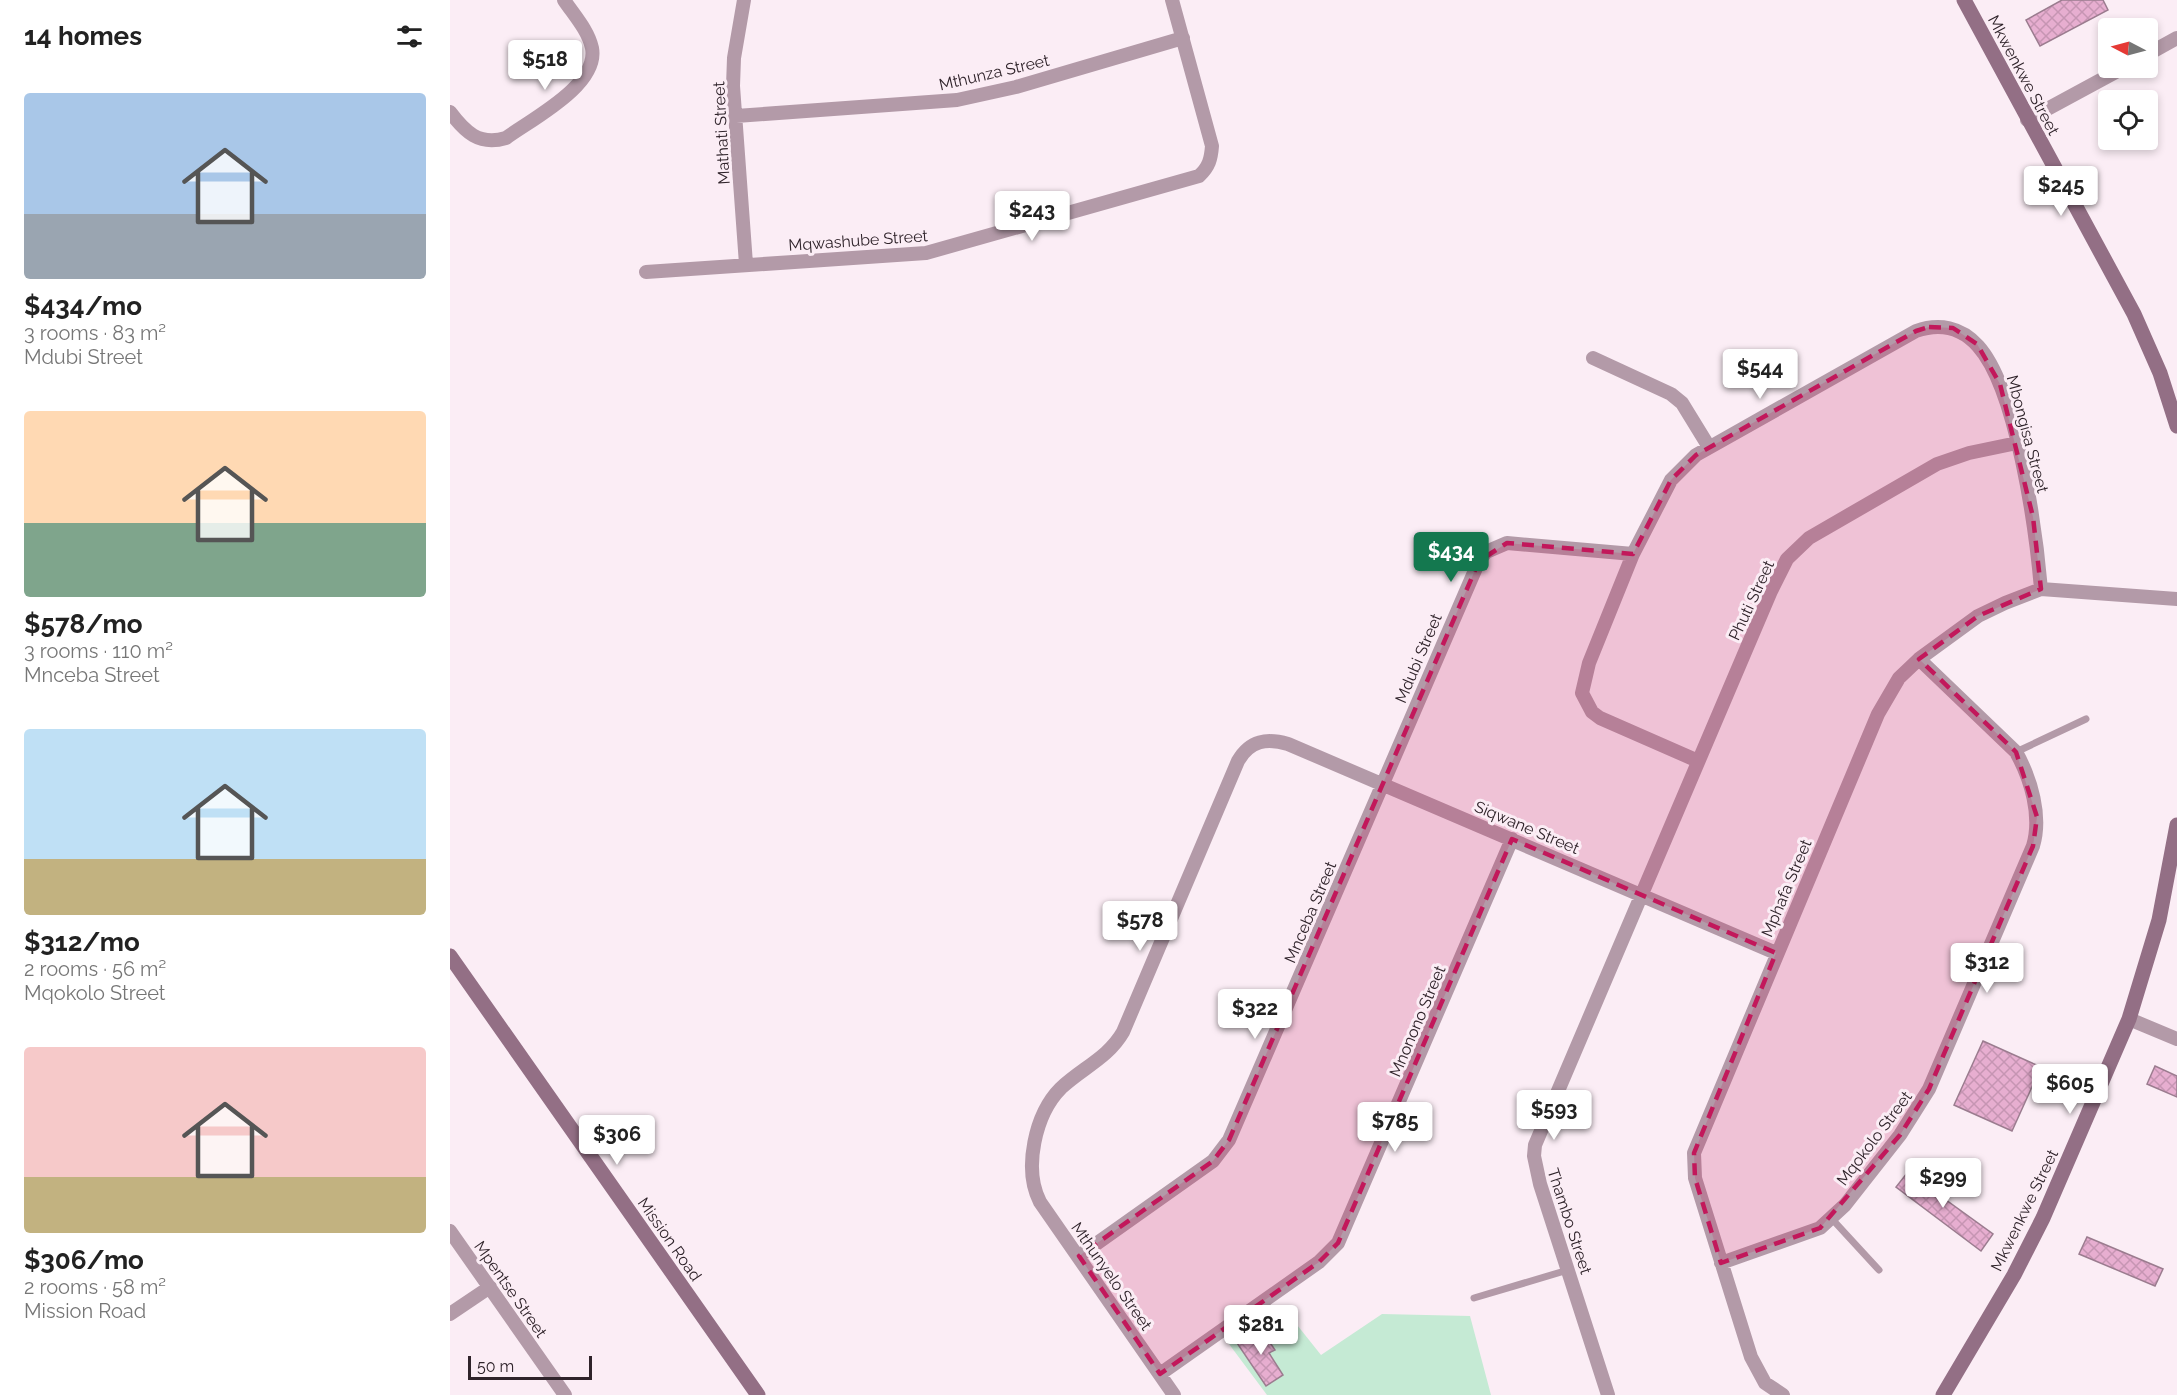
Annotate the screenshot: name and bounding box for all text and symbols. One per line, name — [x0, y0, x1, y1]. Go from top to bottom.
street label: Mkwenkwe Street — [1984, 12, 2063, 139]
north arrow — [2098, 18, 2158, 78]
map controls — [2098, 18, 2158, 150]
icon: filters — [393, 20, 426, 53]
text: 14 homes — [24, 21, 142, 51]
pin: $518 — [509, 40, 581, 91]
text: $518 — [522, 47, 568, 71]
street label: Mthunza Street — [937, 50, 1052, 94]
street label: Mathati Street — [709, 80, 734, 185]
button: locate — [2098, 90, 2158, 150]
icon: home — [171, 132, 279, 240]
pin: $245 — [2025, 166, 2097, 217]
text: $245 — [2038, 173, 2084, 197]
pin: $243 — [996, 191, 1068, 242]
text: $243 — [1009, 198, 1055, 222]
street label: Mqwashube Street — [788, 226, 929, 255]
text: $434/mo — [24, 291, 142, 321]
text: 3 rooms · 83 m² — [24, 321, 166, 345]
text: Mdubi Street — [24, 345, 143, 369]
pin: $544 — [1724, 349, 1796, 400]
text: $544 — [1737, 356, 1783, 380]
street label: Mbongisa Street — [2003, 373, 2053, 496]
icon: home — [171, 450, 279, 558]
pin: $434 — [1415, 532, 1487, 583]
text: $434 — [1428, 539, 1474, 563]
street label: Phuti Street — [1725, 557, 1779, 643]
text: $578/mo — [24, 609, 142, 639]
street label: Mdubi Street — [1391, 610, 1446, 706]
text: 3 rooms · 110 m² — [24, 639, 173, 663]
text: Mnceba Street — [24, 663, 160, 687]
icon: home — [171, 768, 279, 876]
street label: Siqwane Street — [1472, 797, 1583, 858]
street label: Mphafa Street — [1757, 836, 1816, 940]
street label: Mnceba Street — [1281, 858, 1341, 966]
pin: $578 — [1104, 901, 1176, 952]
text: $578 — [1116, 908, 1164, 932]
text: $312/mo — [24, 927, 140, 957]
pin: $312 — [1951, 943, 2023, 994]
text: $312 — [1965, 950, 2009, 974]
text: 2 rooms · 56 m² — [24, 957, 166, 981]
street label: Mnonono Street — [1385, 962, 1450, 1080]
text: Mqokolo Street — [24, 981, 165, 1005]
pin: $322 — [1219, 989, 1291, 1040]
text: $322 — [1232, 996, 1278, 1020]
pin: $605 — [2034, 1064, 2106, 1115]
text: $605 — [2046, 1071, 2094, 1095]
icon: home — [171, 1086, 279, 1194]
street label: Mqokolo Street — [1833, 1087, 1916, 1189]
pin: $593 — [1518, 1090, 1590, 1141]
text: $593 — [1531, 1097, 1577, 1121]
pin: $785 — [1359, 1102, 1431, 1153]
text: $785 — [1371, 1109, 1419, 1133]
pin: $306 — [581, 1115, 653, 1166]
text: $306 — [593, 1122, 641, 1146]
street label: Mkwenkwe Street — [1987, 1146, 2062, 1274]
pin: $299 — [1907, 1158, 1979, 1209]
text: $299 — [1919, 1165, 1967, 1189]
street label: Thambo Street — [1543, 1166, 1596, 1277]
street label: Mission Road — [634, 1194, 705, 1285]
street label: Mthunyelo Street — [1067, 1219, 1156, 1334]
street label: Mpentse Street — [470, 1237, 551, 1342]
text: $306/mo — [24, 1245, 144, 1275]
text: 2 rooms · 58 m² — [24, 1275, 166, 1299]
text: Mission Road — [24, 1299, 146, 1323]
pin: $281 — [1225, 1305, 1297, 1356]
text: $281 — [1238, 1312, 1284, 1336]
scale bar — [468, 1353, 592, 1380]
text: 50 m — [477, 1357, 514, 1376]

